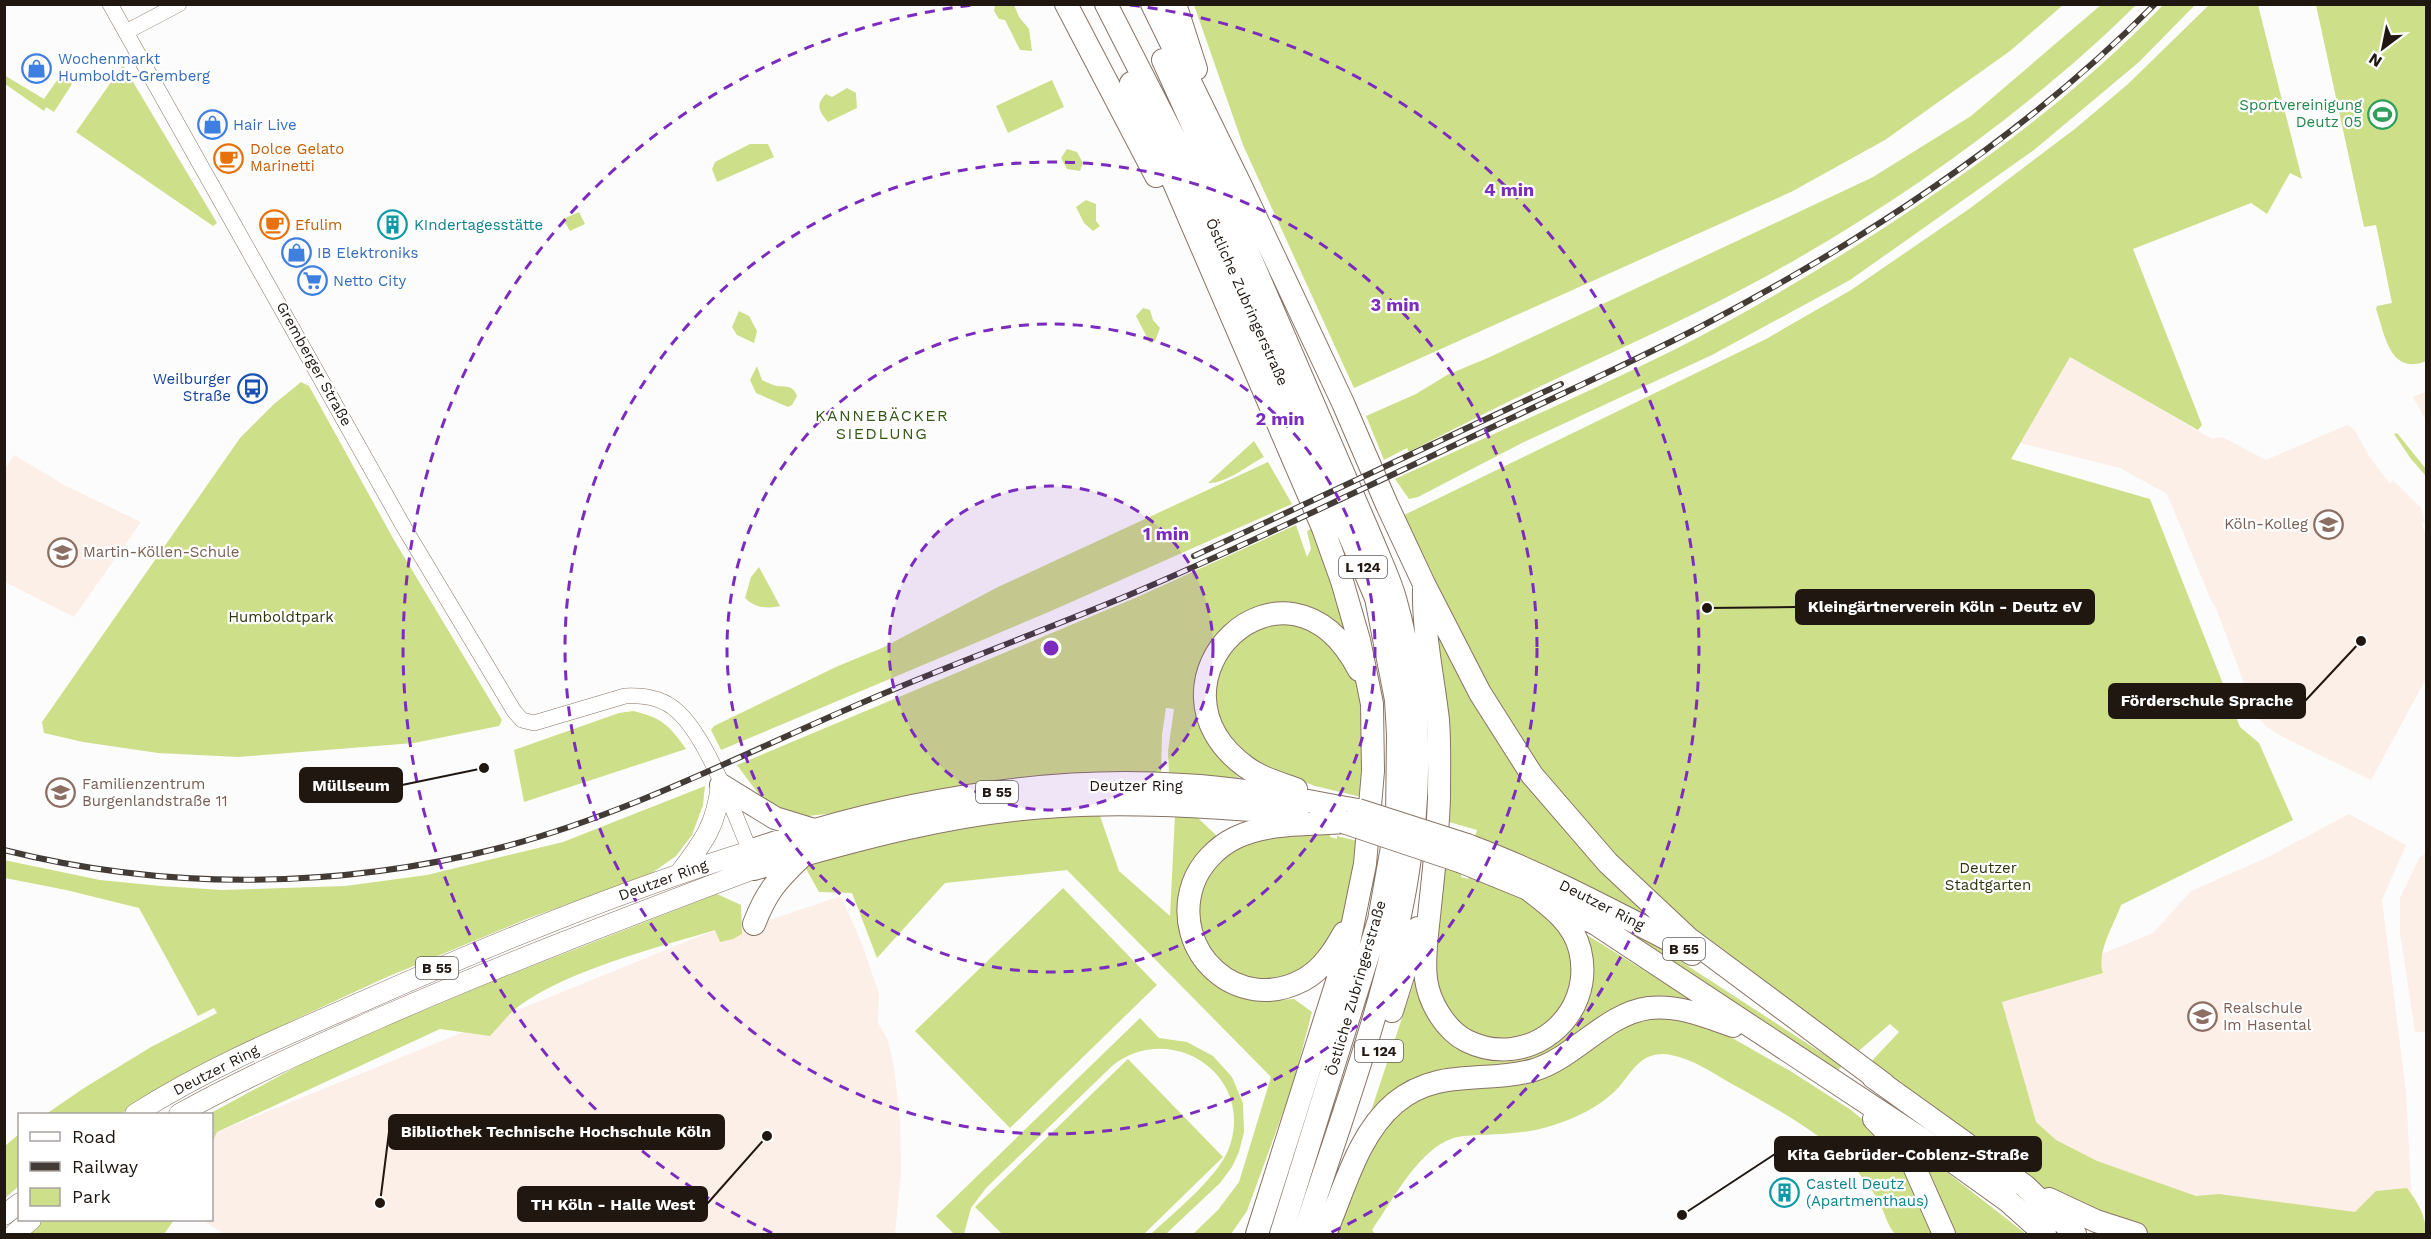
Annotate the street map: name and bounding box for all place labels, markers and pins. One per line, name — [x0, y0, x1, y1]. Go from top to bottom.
place label: Wochenmarkt Humboldt-Gremberg — [58, 50, 210, 85]
shop icon: Wochenmarkt Humboldt-Gremberg — [21, 52, 53, 84]
place label: Sportvereinigung Deutz 05 — [2239, 96, 2362, 131]
sports icon: Sportvereinigung Deutz 05 — [2367, 98, 2399, 130]
shop icon: Hair Live — [196, 109, 228, 141]
place label: Hair Live — [233, 116, 297, 134]
place label: Dolce Gelato Marinetti — [250, 140, 344, 175]
cafe icon: Dolce Gelato Marinetti — [213, 142, 245, 174]
cafe icon: Efulim — [258, 209, 290, 241]
building icon: KIndertagesstätte — [377, 209, 409, 241]
place label: Efulim — [295, 216, 342, 234]
place label: KIndertagesstätte — [414, 216, 543, 234]
shop icon: IB Elektroniks — [280, 237, 312, 269]
place label: IB Elektroniks — [317, 244, 418, 262]
supermarket icon: Netto City — [296, 265, 328, 297]
place label: Netto City — [333, 272, 407, 290]
place label: Weilburger Straße — [153, 370, 231, 405]
bus stop icon: Weilburger Straße — [236, 372, 268, 404]
school or university icon: Köln-Kolleg — [2313, 508, 2345, 540]
place label: Köln-Kolleg — [2224, 515, 2308, 533]
school or university icon: Martin-Köllen-Schule — [46, 536, 78, 568]
place label: Martin-Köllen-Schule — [83, 543, 240, 561]
callout: Kleingärtnerverein Köln - Deutz eV — [1796, 590, 2094, 624]
centre of rings — [1041, 638, 1061, 658]
callout: Förderschule Sprache — [2109, 684, 2305, 718]
callout: Müllseum — [300, 768, 402, 802]
place label: Familienzentrum Burgenlandstraße 11 — [82, 775, 228, 810]
school or university icon: Familienzentrum Burgenlandstraße 11 — [45, 777, 77, 809]
place label: Realschule Im Hasental — [2223, 999, 2312, 1034]
school or university icon: Realschule Im Hasental — [2186, 1001, 2218, 1033]
callout: Bibliothek Technische Hochschule Köln — [389, 1115, 724, 1149]
callout: Kita Gebrüder-Coblenz-Straße — [1775, 1137, 2041, 1171]
place label: Castell Deutz (Apartmenthaus) — [1806, 1175, 1929, 1210]
building icon: Castell Deutz (Apartmenthaus) — [1769, 1177, 1801, 1209]
callout: TH Köln - Halle West — [518, 1187, 707, 1221]

